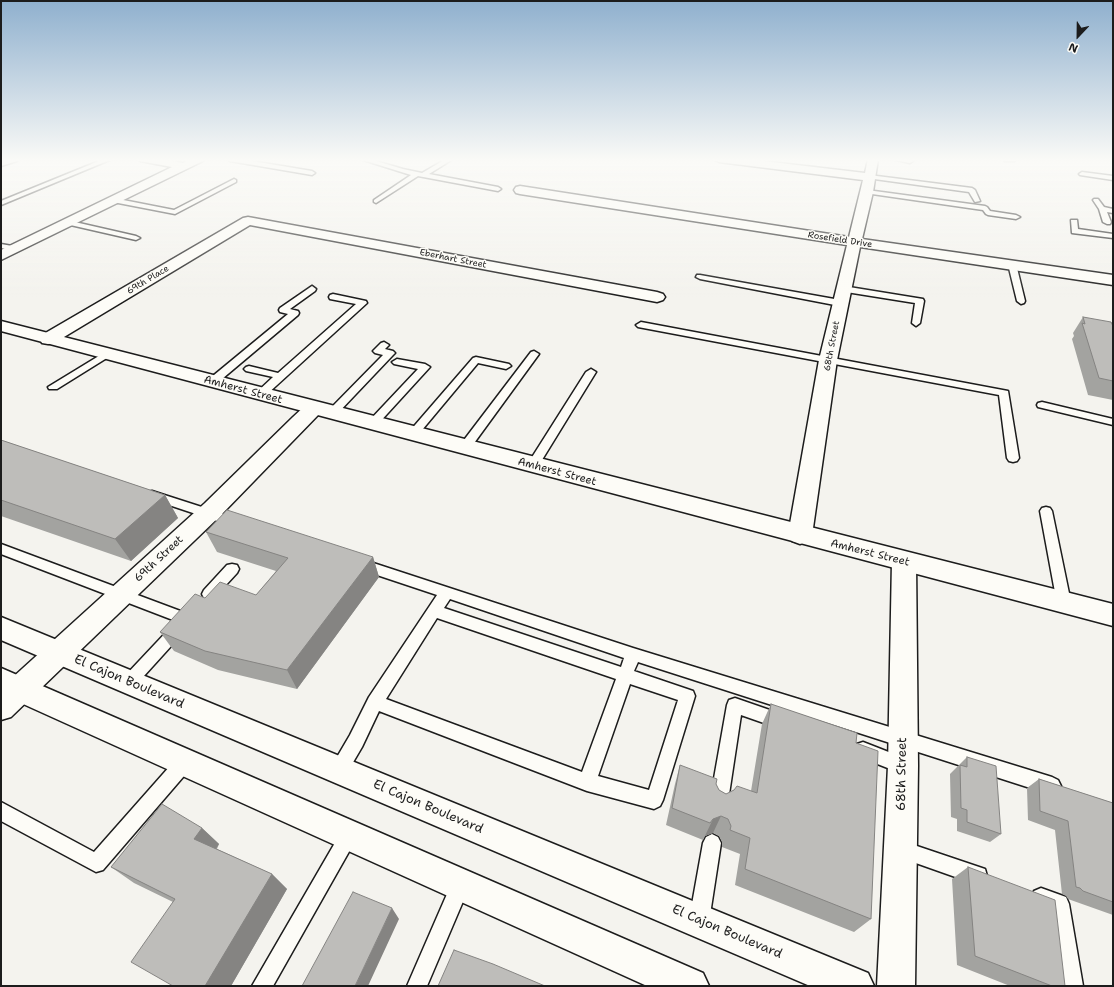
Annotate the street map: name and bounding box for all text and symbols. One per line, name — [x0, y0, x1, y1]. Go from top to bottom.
north arrow — [1058, 16, 1098, 56]
text: N — [1066, 39, 1080, 56]
street label: Rosefield Drive — [807, 230, 873, 250]
street label: Eberhart Street — [419, 247, 487, 271]
street label: 69th Place — [125, 263, 171, 297]
street label: 68th Street — [822, 320, 842, 372]
street label: Amherst Street — [202, 373, 284, 407]
street label: Amherst Street — [516, 455, 598, 489]
street label: 69th Street — [132, 533, 186, 585]
street label: Amherst Street — [829, 537, 911, 569]
street label: El Cajon Boulevard — [72, 652, 186, 712]
street label: 68th Street — [894, 737, 910, 811]
street label: El Cajon Boulevard — [371, 777, 485, 837]
street label: El Cajon Boulevard — [670, 902, 784, 962]

